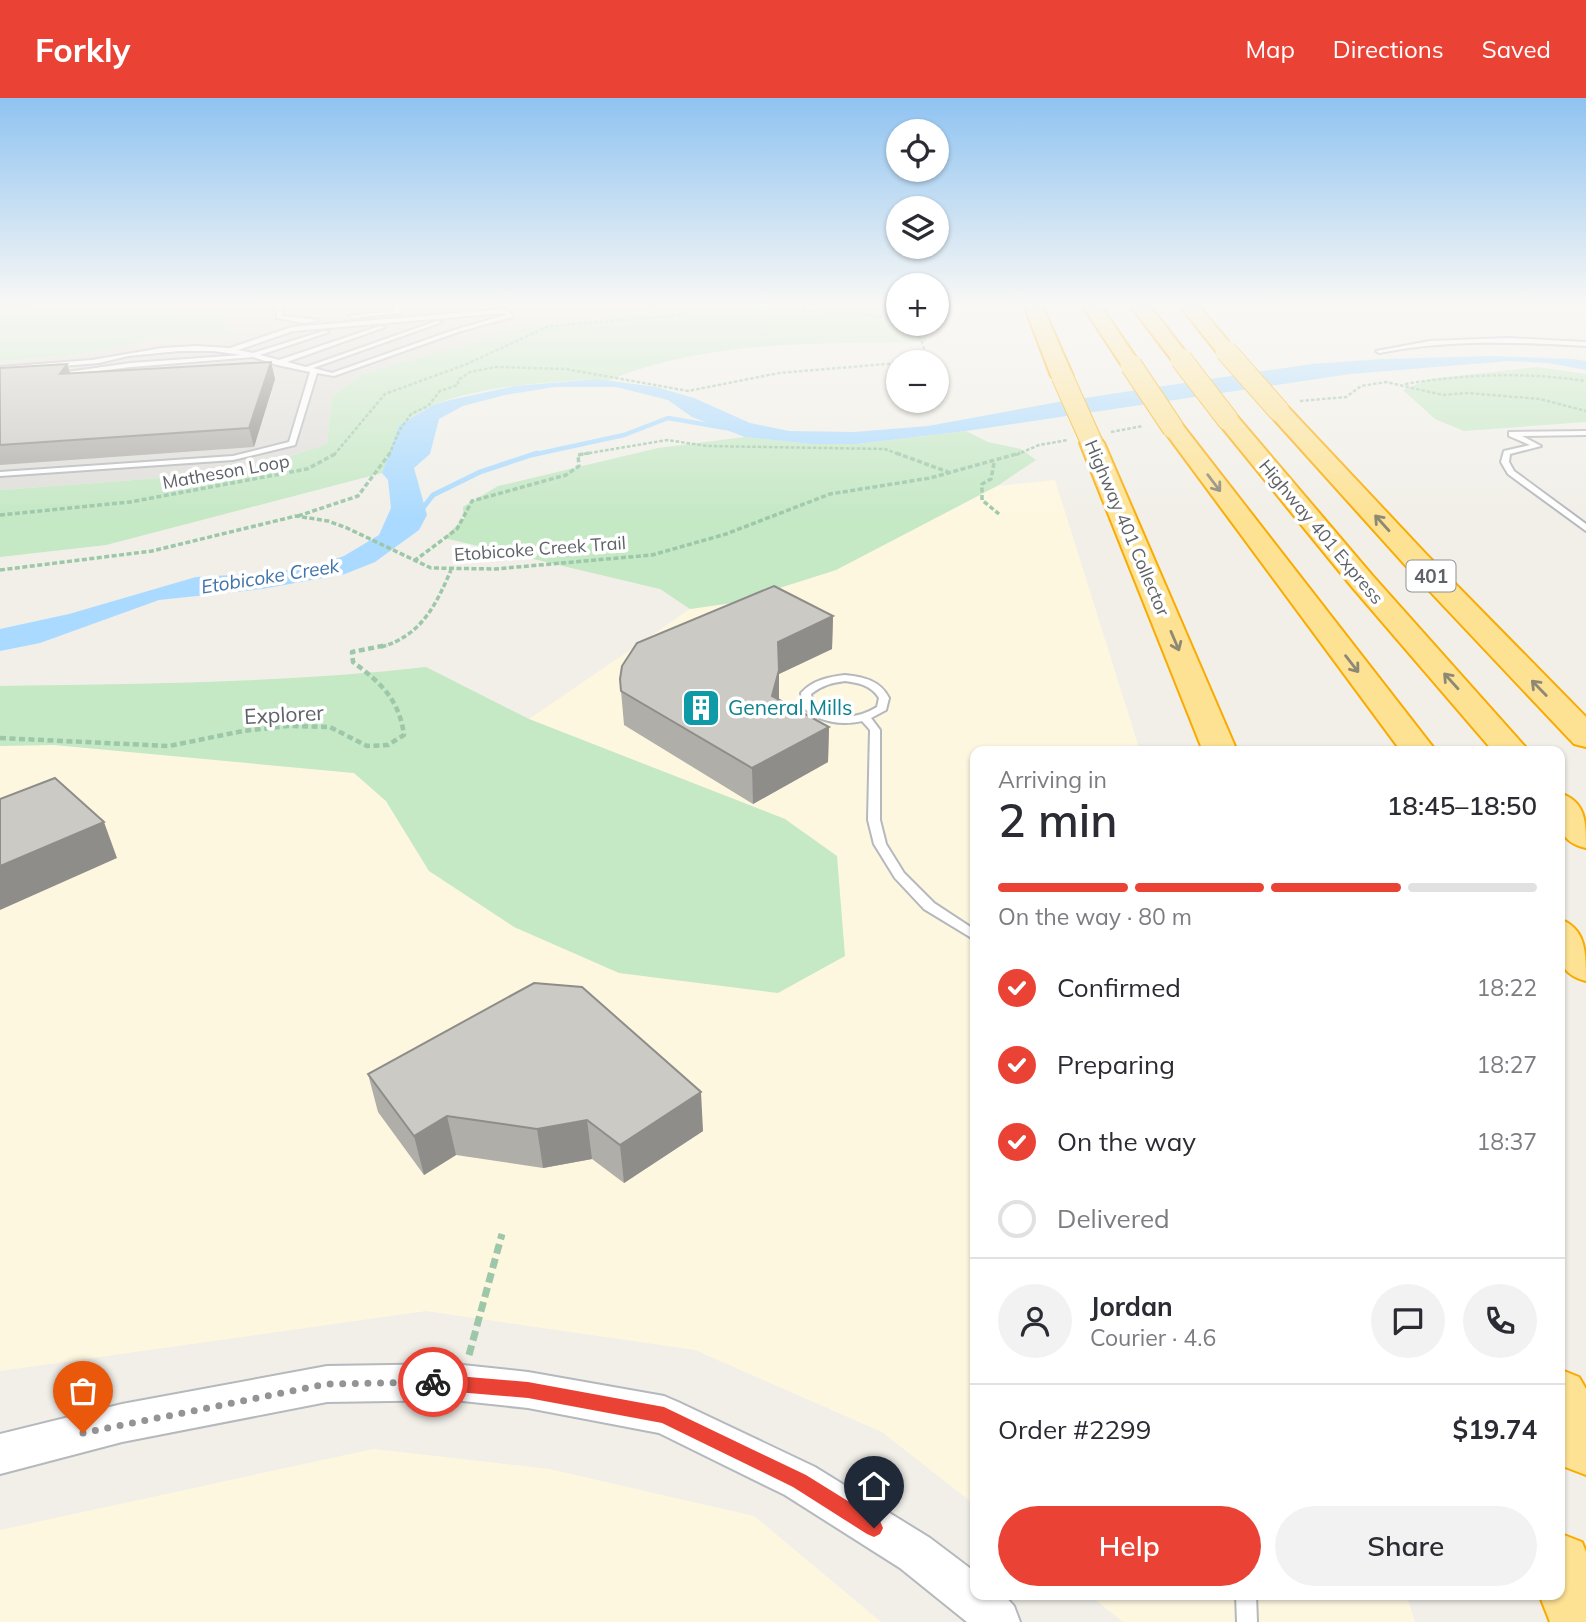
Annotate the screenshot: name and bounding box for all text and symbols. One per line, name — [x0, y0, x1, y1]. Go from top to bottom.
text: Forkly — [35, 29, 131, 70]
text: Map — [1245, 34, 1295, 64]
text: Directions — [1333, 34, 1444, 64]
text: Saved — [1482, 34, 1551, 64]
map controls — [886, 119, 949, 413]
button: locate — [886, 119, 949, 182]
button: layers — [886, 196, 949, 259]
button: + — [886, 273, 949, 336]
button: − — [886, 350, 949, 413]
street label: Highway 401 Collector — [1080, 436, 1175, 620]
street label: Matheson Loop — [161, 449, 291, 494]
street label: Highway 401 Express — [1254, 455, 1389, 609]
one-way arrow — [1207, 473, 1221, 492]
one-way arrow — [1374, 514, 1390, 532]
street label: Etobicoke Creek Trail — [453, 531, 627, 566]
water label: Etobicoke Creek — [199, 553, 342, 599]
road number: 401 — [1406, 561, 1456, 592]
one-way arrow — [1169, 630, 1182, 652]
one-way arrow — [1344, 654, 1359, 673]
one-way arrow — [1443, 673, 1459, 691]
one-way arrow — [1530, 680, 1547, 697]
building icon: General Mills — [680, 687, 722, 729]
place label: General Mills — [728, 694, 853, 720]
street label: Explorer — [243, 699, 325, 729]
text: Arriving in — [998, 765, 1107, 794]
text: 18:45–18:50 — [1387, 789, 1537, 822]
text: 2 min — [998, 791, 1117, 849]
text: On the way · 80 m — [998, 902, 1192, 931]
icon: check — [998, 969, 1036, 1007]
text: Confirmed — [1057, 971, 1181, 1004]
text: 18:22 — [1477, 973, 1537, 1002]
icon: check — [998, 1046, 1036, 1084]
text: Preparing — [1057, 1048, 1175, 1081]
text: 18:27 — [1477, 1050, 1537, 1079]
icon: check — [998, 1123, 1036, 1161]
text: On the way — [1057, 1125, 1196, 1158]
text: 18:37 — [1477, 1127, 1537, 1156]
text: Delivered — [1057, 1202, 1170, 1235]
button: person — [998, 1284, 1072, 1358]
button: chat — [1371, 1284, 1445, 1358]
button: phone — [1463, 1284, 1537, 1358]
text: Jordan — [1090, 1290, 1173, 1323]
text: Courier · 4.6 — [1090, 1323, 1216, 1352]
courier — [398, 1347, 468, 1417]
pin — [53, 1361, 113, 1433]
icon: bike — [414, 1363, 452, 1401]
icon: bag — [64, 1372, 102, 1410]
text: Order #2299 — [998, 1413, 1151, 1446]
text: $19.74 — [1453, 1413, 1537, 1446]
pin — [844, 1456, 904, 1528]
icon: home — [855, 1467, 893, 1505]
button: Help — [998, 1506, 1261, 1586]
button: Share — [1275, 1506, 1537, 1586]

